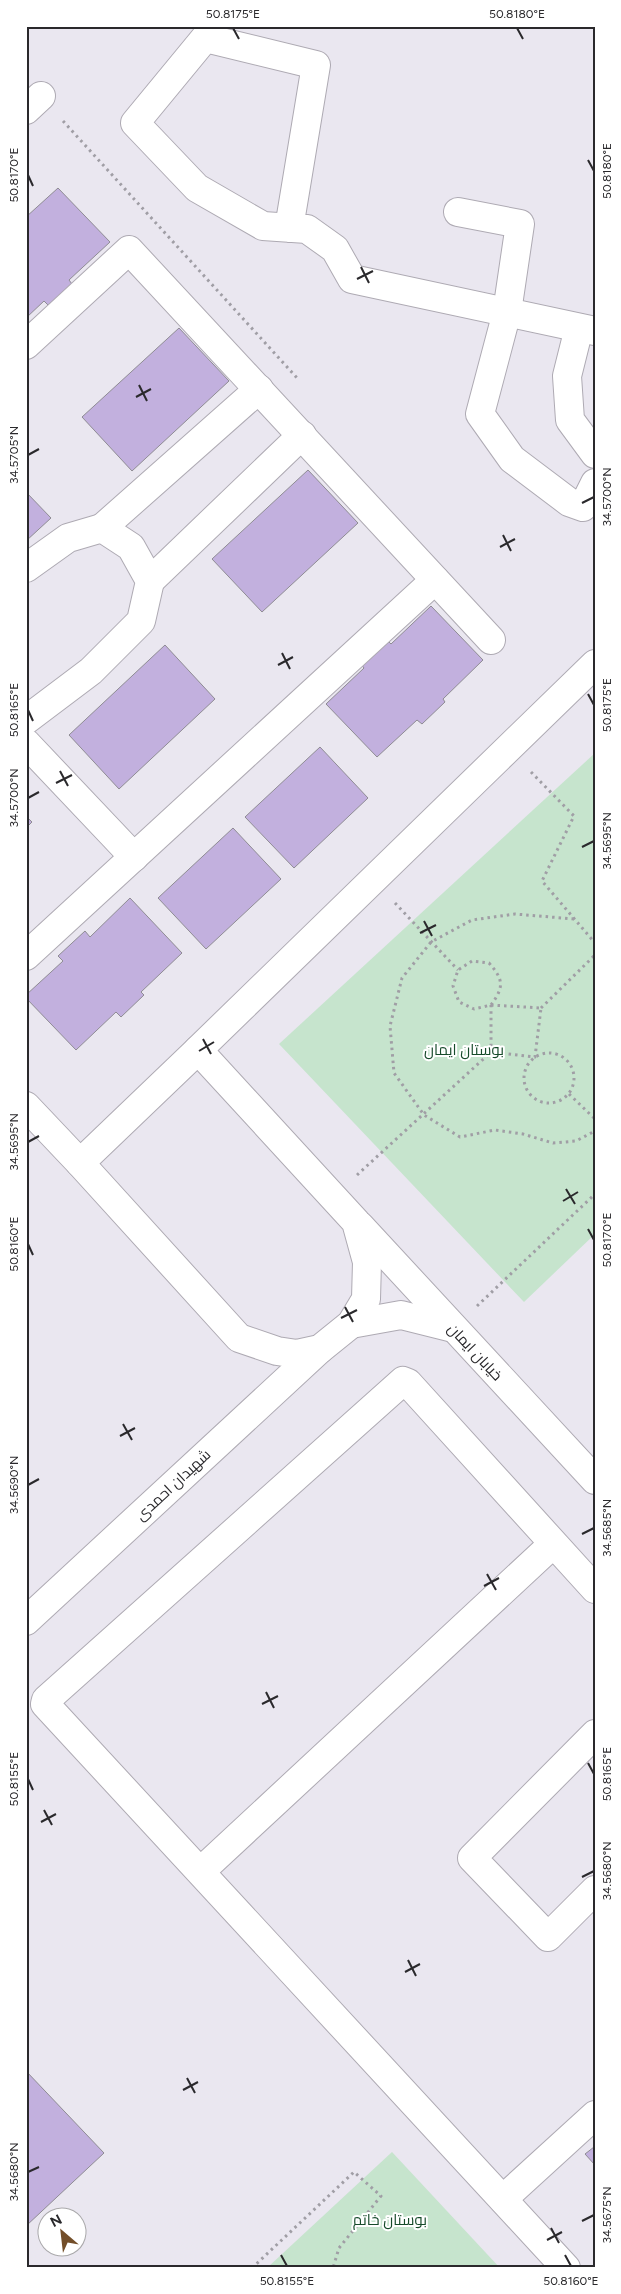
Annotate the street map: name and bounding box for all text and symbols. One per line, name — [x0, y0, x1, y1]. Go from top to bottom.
text: 50.8175°E — [206, 7, 260, 21]
text: 50.8180°E — [489, 7, 545, 21]
text: 50.8180°E — [600, 143, 614, 199]
text: 50.8170°E — [7, 147, 21, 203]
text: 34.5705°N — [7, 426, 21, 484]
text: 34.5700°N — [600, 468, 614, 526]
text: 50.8175°E — [600, 678, 614, 732]
text: 50.8165°E — [7, 683, 21, 737]
text: 34.5700°N — [7, 769, 21, 827]
text: 34.5695°N — [600, 812, 614, 870]
park label: بوستان ایمان — [424, 1041, 504, 1060]
text: 34.5695°N — [7, 1113, 21, 1171]
text: 50.8170°E — [600, 1212, 614, 1268]
text: 50.8160°E — [7, 1216, 21, 1272]
street label: خیابان ایمان — [443, 1320, 506, 1385]
street label: شهیدان احمدی — [132, 1446, 215, 1525]
text: 34.5690°N — [7, 1456, 21, 1514]
text: 34.5685°N — [600, 1499, 614, 1557]
text: 50.8165°E — [600, 1747, 614, 1801]
text: 50.8155°E — [7, 1752, 21, 1806]
text: 34.5680°N — [600, 1842, 614, 1900]
text: 34.5680°N — [7, 2143, 21, 2201]
text: 34.5675°N — [600, 2186, 614, 2244]
north arrow — [38, 2206, 88, 2256]
text: N — [47, 2211, 65, 2231]
park label: بوستان خاتم — [353, 2211, 427, 2230]
text: 50.8155°E — [260, 2274, 314, 2288]
text: 50.8160°E — [543, 2274, 599, 2288]

